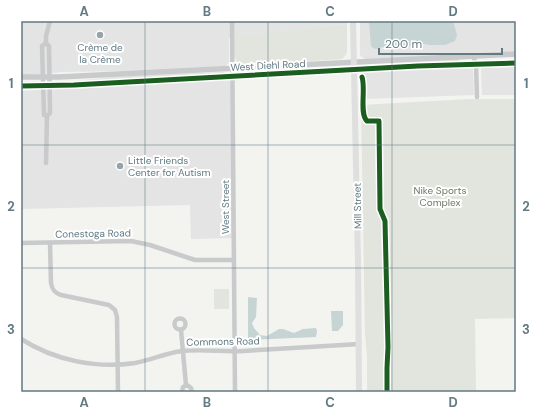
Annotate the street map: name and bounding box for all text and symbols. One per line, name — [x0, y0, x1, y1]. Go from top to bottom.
text: A — [79, 3, 89, 20]
text: B — [203, 3, 211, 20]
text: C — [325, 3, 335, 20]
text: D — [448, 3, 458, 20]
marker: Crème de la Crème — [95, 30, 105, 40]
scale bar — [379, 30, 502, 56]
text: 200 m — [385, 36, 422, 52]
place label: Crème de la Crème — [77, 41, 123, 66]
street label: West Diehl Road — [230, 57, 306, 74]
text: 1 — [9, 75, 13, 92]
text: 1 — [524, 75, 528, 92]
place label: Little Friends Center for Autism — [128, 154, 210, 179]
marker: Little Friends Center for Autism — [115, 161, 125, 171]
street label: West Street — [219, 180, 232, 234]
street label: Mill Street — [351, 183, 364, 229]
park label: Nike Sports Complex — [414, 184, 466, 209]
text: 2 — [7, 198, 15, 215]
text: 2 — [522, 198, 530, 215]
street label: Conestoga Road — [55, 226, 131, 241]
text: 3 — [7, 321, 15, 338]
text: 3 — [522, 321, 530, 338]
street label: Commons Road — [186, 334, 260, 349]
text: A — [79, 394, 89, 411]
text: B — [203, 394, 211, 411]
text: C — [325, 394, 335, 411]
text: D — [448, 394, 458, 411]

